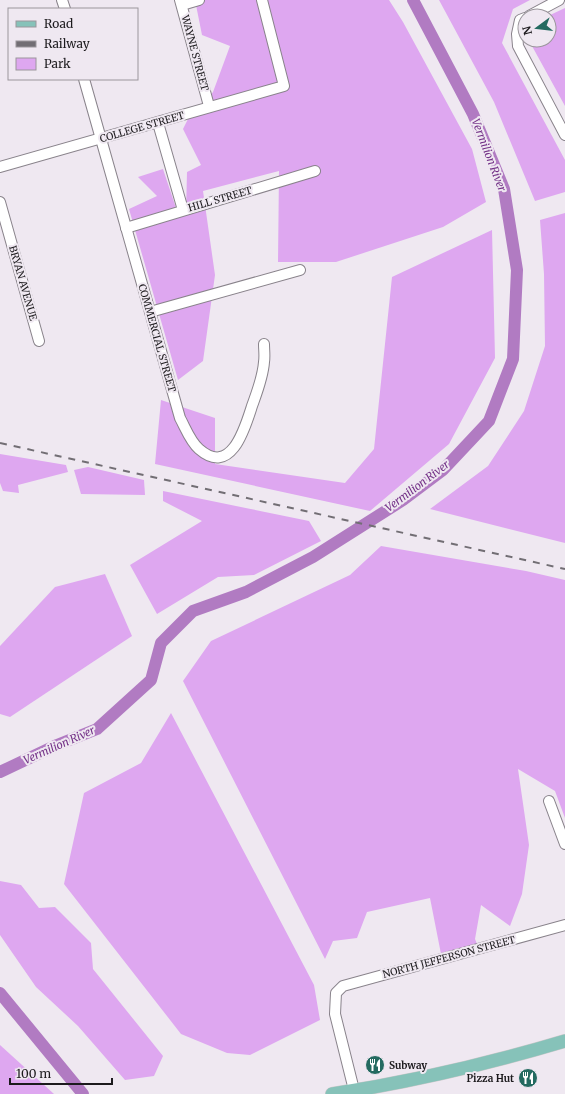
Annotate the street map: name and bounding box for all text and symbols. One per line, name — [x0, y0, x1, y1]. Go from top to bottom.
legend — [8, 8, 138, 80]
north arrow — [517, 8, 557, 48]
street label: WAYNE STREET — [178, 13, 211, 92]
text: Road — [44, 16, 73, 31]
text: N — [519, 24, 535, 37]
text: Railway — [44, 36, 90, 51]
text: Park — [44, 56, 71, 71]
street label: COLLEGE STREET — [98, 109, 186, 145]
water label: Vermilion River — [469, 117, 509, 194]
street label: HILL STREET — [187, 184, 253, 214]
street label: BRYAN AVENUE — [6, 244, 40, 323]
street label: COMMERCIAL STREET — [135, 282, 179, 394]
water label: Vermilion River — [382, 457, 452, 515]
water label: Vermilion River — [21, 723, 97, 767]
street label: NORTH JEFFERSON STREET — [381, 933, 517, 981]
restaurant icon: Subway — [364, 1054, 386, 1076]
place label: Subway — [389, 1059, 427, 1072]
scale bar — [10, 1060, 112, 1086]
text: 100 m — [16, 1066, 51, 1081]
restaurant icon: Pizza Hut — [517, 1067, 539, 1089]
place label: Pizza Hut — [466, 1072, 514, 1085]

